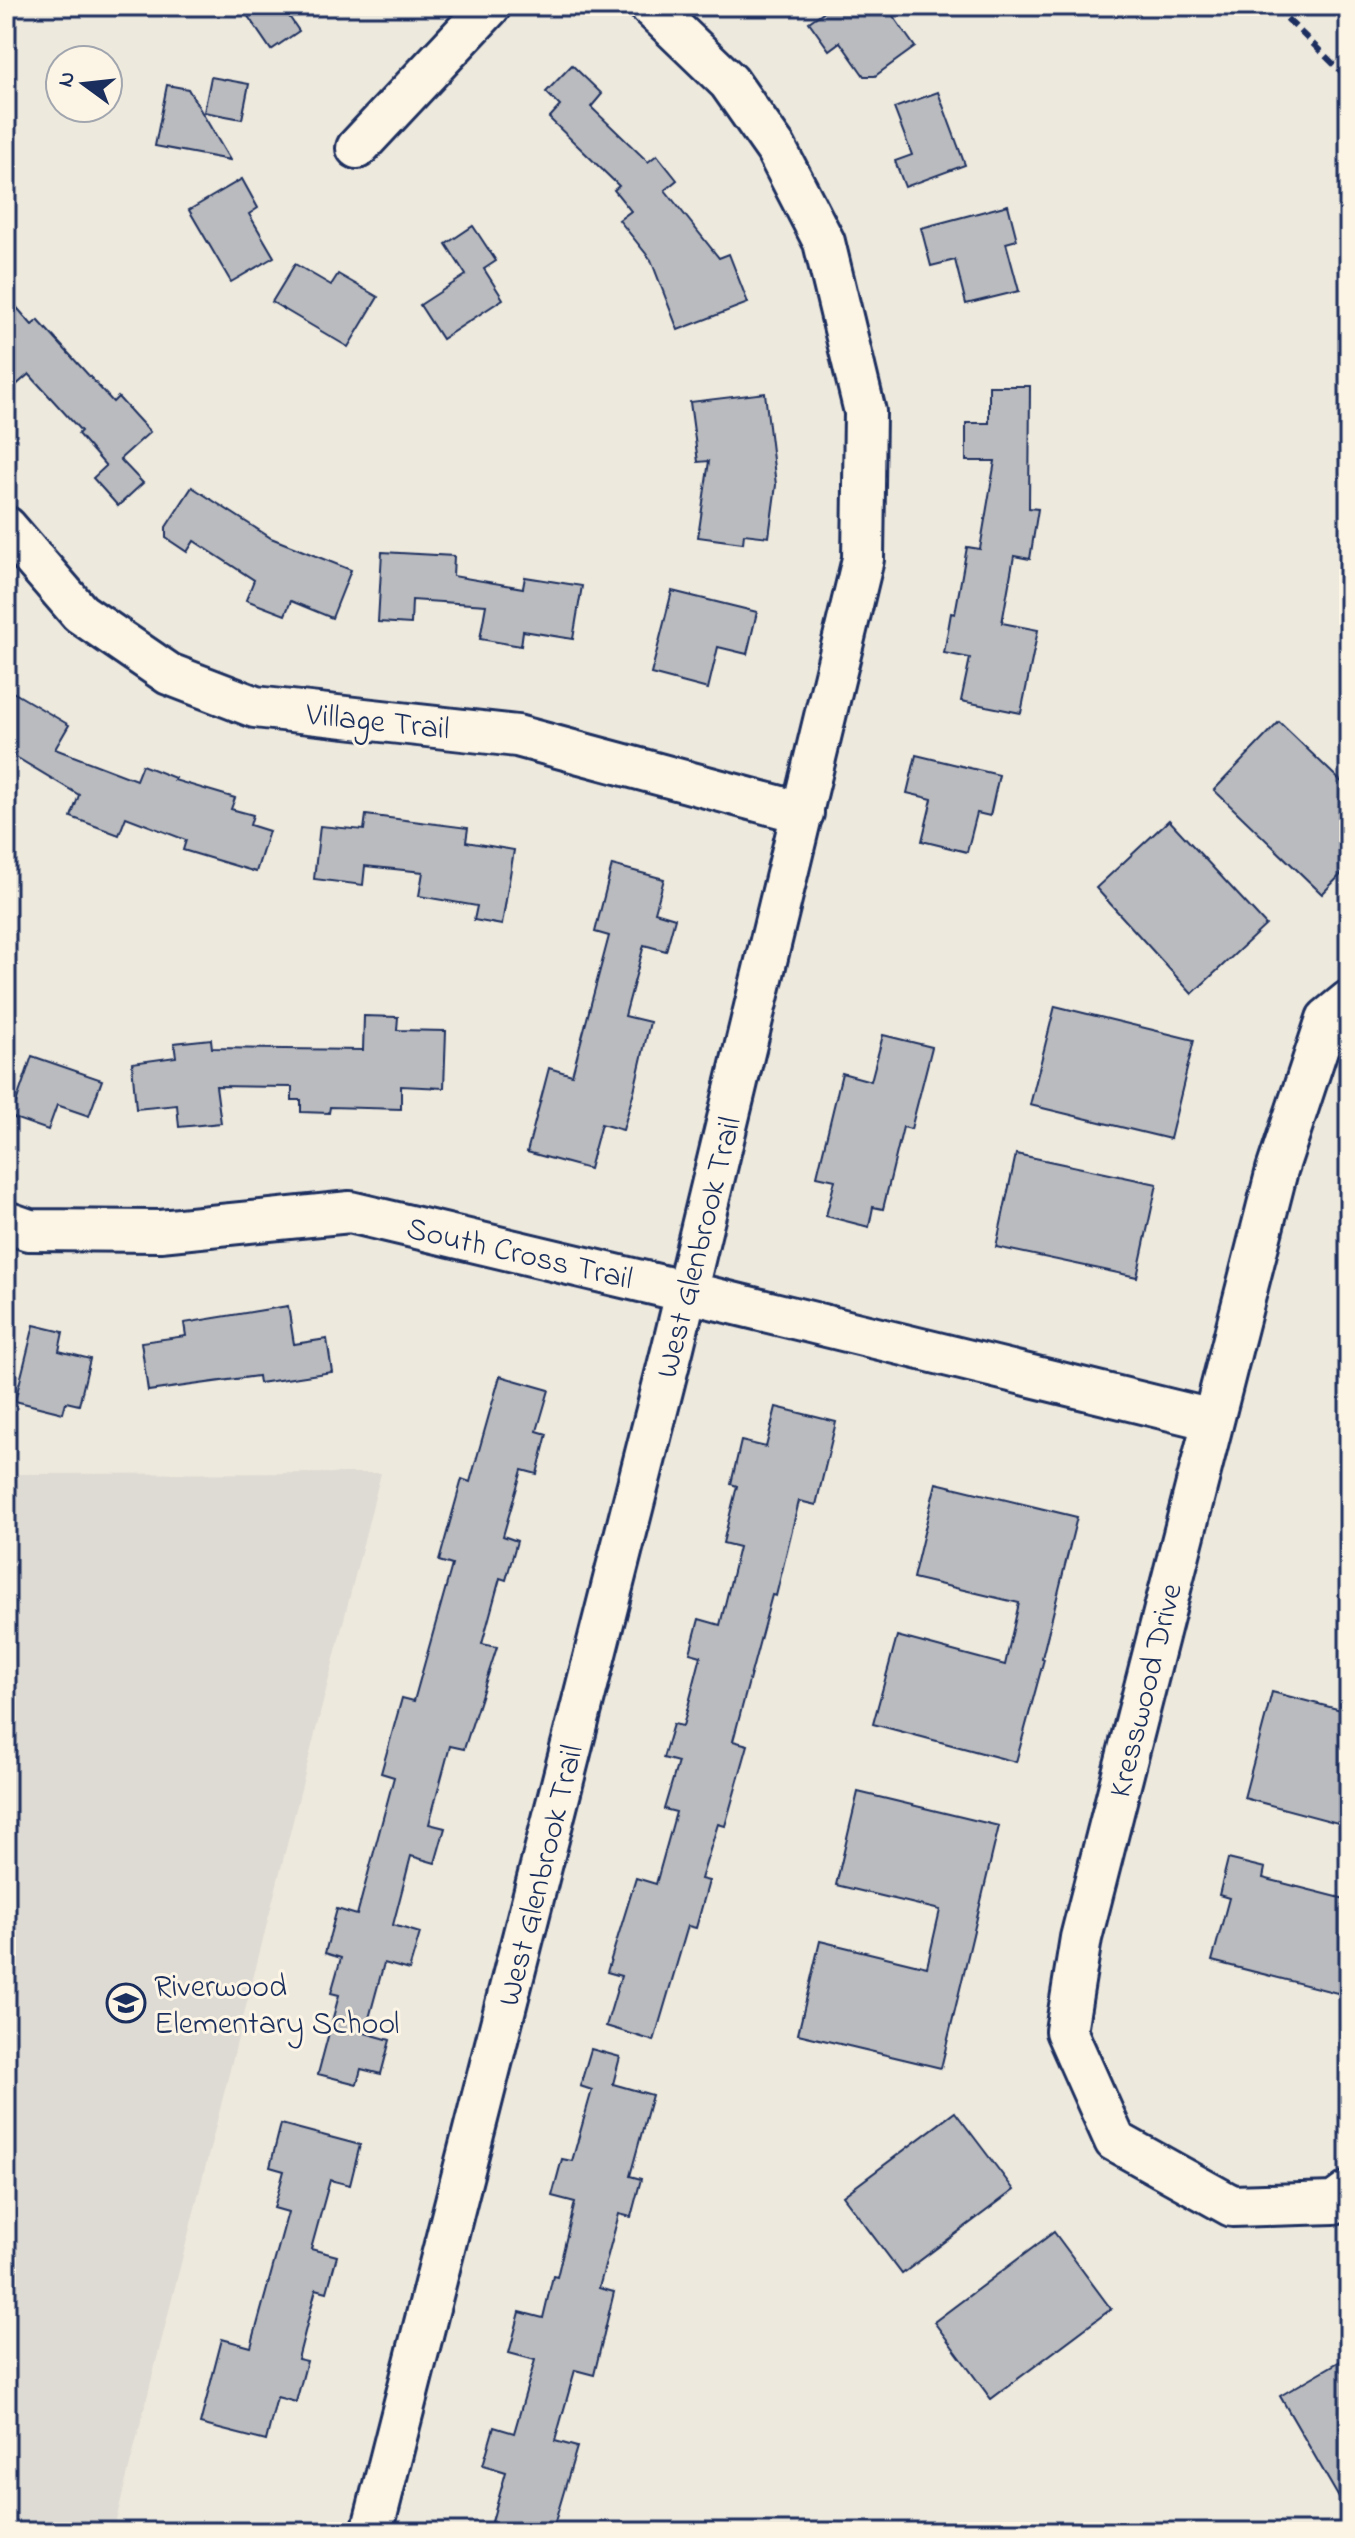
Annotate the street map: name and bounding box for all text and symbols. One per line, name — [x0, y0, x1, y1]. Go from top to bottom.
north arrow — [44, 44, 124, 124]
text: N — [50, 68, 85, 91]
street label: Village Trail — [303, 692, 452, 754]
street label: West Glenbrook Trail — [645, 1112, 756, 1383]
street label: South Cross Trail — [402, 1207, 637, 1304]
street label: Kresswood Drive — [1098, 1578, 1197, 1803]
street label: West Glenbrook Trail — [487, 1740, 598, 2011]
place label: Riverwood Elementary School — [154, 1965, 399, 2049]
school or university icon: Riverwood Elementary School — [105, 1982, 147, 2024]

